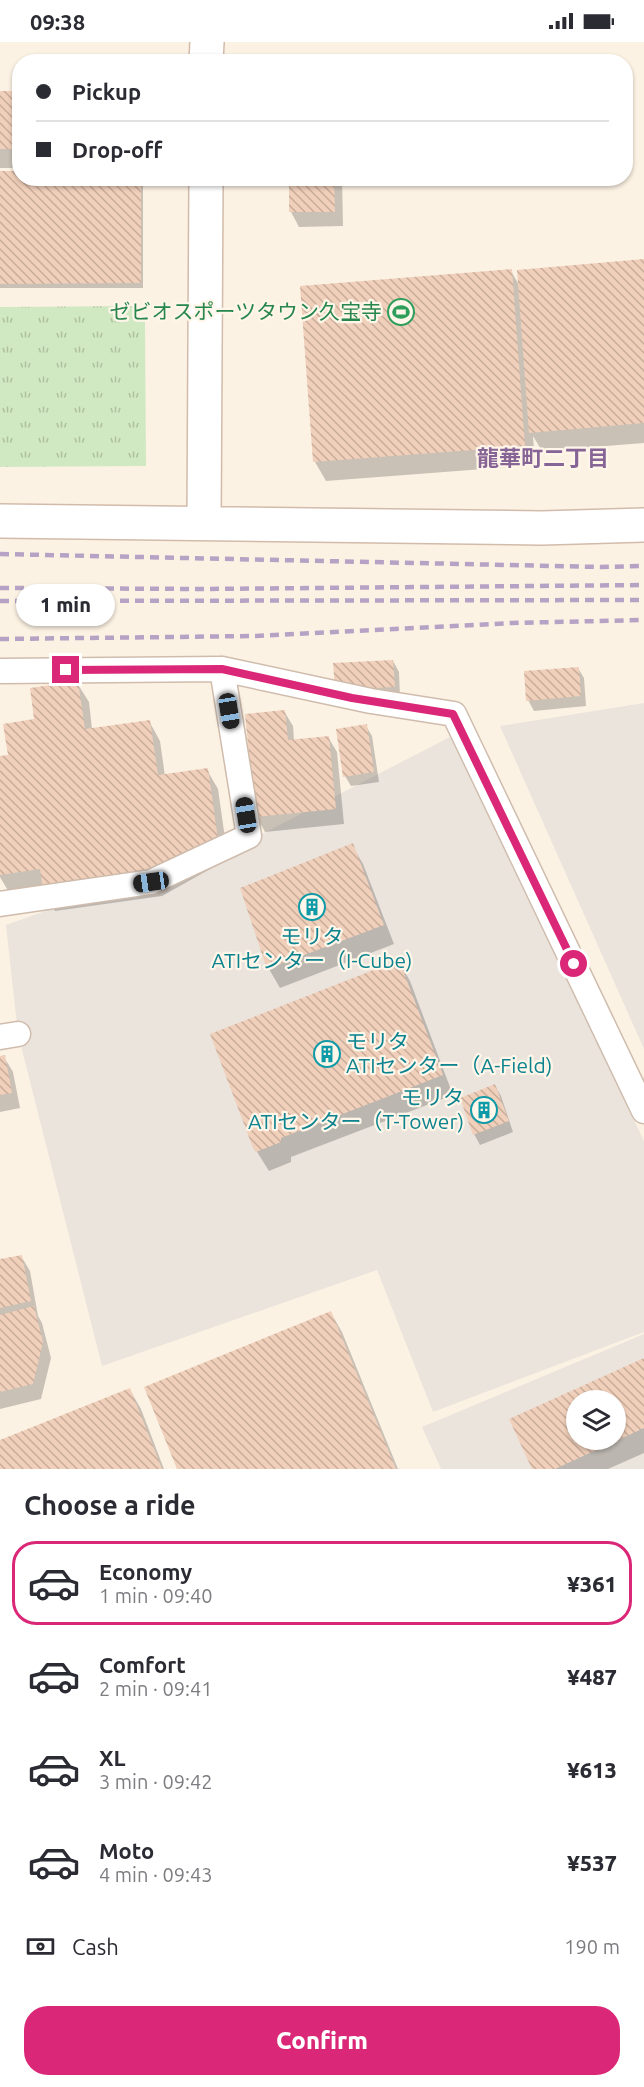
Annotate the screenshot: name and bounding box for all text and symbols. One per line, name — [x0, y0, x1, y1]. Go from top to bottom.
text: 09:38 — [30, 9, 85, 34]
text: Pickup — [72, 79, 141, 104]
text: Drop-off — [72, 137, 162, 162]
sports icon: ゼビオスポーツタウン久宝寺 — [386, 297, 416, 327]
place label: ゼビオスポーツタウン久宝寺 — [109, 299, 382, 323]
district label: 龍華町二丁目 — [477, 445, 609, 470]
callout: 1 min — [16, 583, 116, 625]
text: 1 min — [40, 593, 91, 616]
route end — [52, 656, 79, 683]
car — [217, 692, 241, 730]
car — [234, 796, 258, 834]
car — [132, 871, 170, 893]
building icon: モリタ ATIセンター（I-Cube) — [297, 892, 327, 922]
place label: モリタ ATIセンター（I-Cube) — [212, 924, 412, 972]
route start — [560, 950, 587, 977]
place label: モリタ ATIセンター（A-Field) — [346, 1029, 552, 1077]
building icon: モリタ ATIセンター（A-Field) — [312, 1039, 342, 1069]
place label: モリタ ATIセンター（T-Tower) — [248, 1085, 464, 1133]
building icon: モリタ ATIセンター（T-Tower) — [469, 1095, 499, 1125]
map controls — [566, 1390, 626, 1450]
button: layers — [566, 1390, 626, 1450]
text: Choose a ride — [24, 1490, 196, 1520]
icon: car — [27, 1556, 81, 1610]
text: Economy — [99, 1559, 192, 1584]
text: ¥361 — [567, 1571, 617, 1596]
text: 1 min · 09:40 — [99, 1584, 213, 1607]
icon: car — [27, 1649, 81, 1703]
text: Comfort — [99, 1652, 186, 1677]
text: ¥487 — [567, 1664, 617, 1689]
text: 2 min · 09:41 — [99, 1677, 213, 1700]
icon: car — [27, 1742, 81, 1796]
text: XL — [99, 1745, 126, 1770]
text: ¥613 — [567, 1757, 617, 1782]
text: 3 min · 09:42 — [99, 1770, 213, 1793]
icon: car — [27, 1835, 81, 1889]
text: Moto — [99, 1838, 154, 1863]
text: ¥537 — [567, 1850, 617, 1875]
text: 4 min · 09:43 — [99, 1863, 213, 1886]
icon: cash — [24, 1930, 57, 1963]
text: Cash — [72, 1934, 119, 1959]
text: 190 m — [564, 1935, 620, 1958]
button: Confirm — [24, 2006, 620, 2075]

